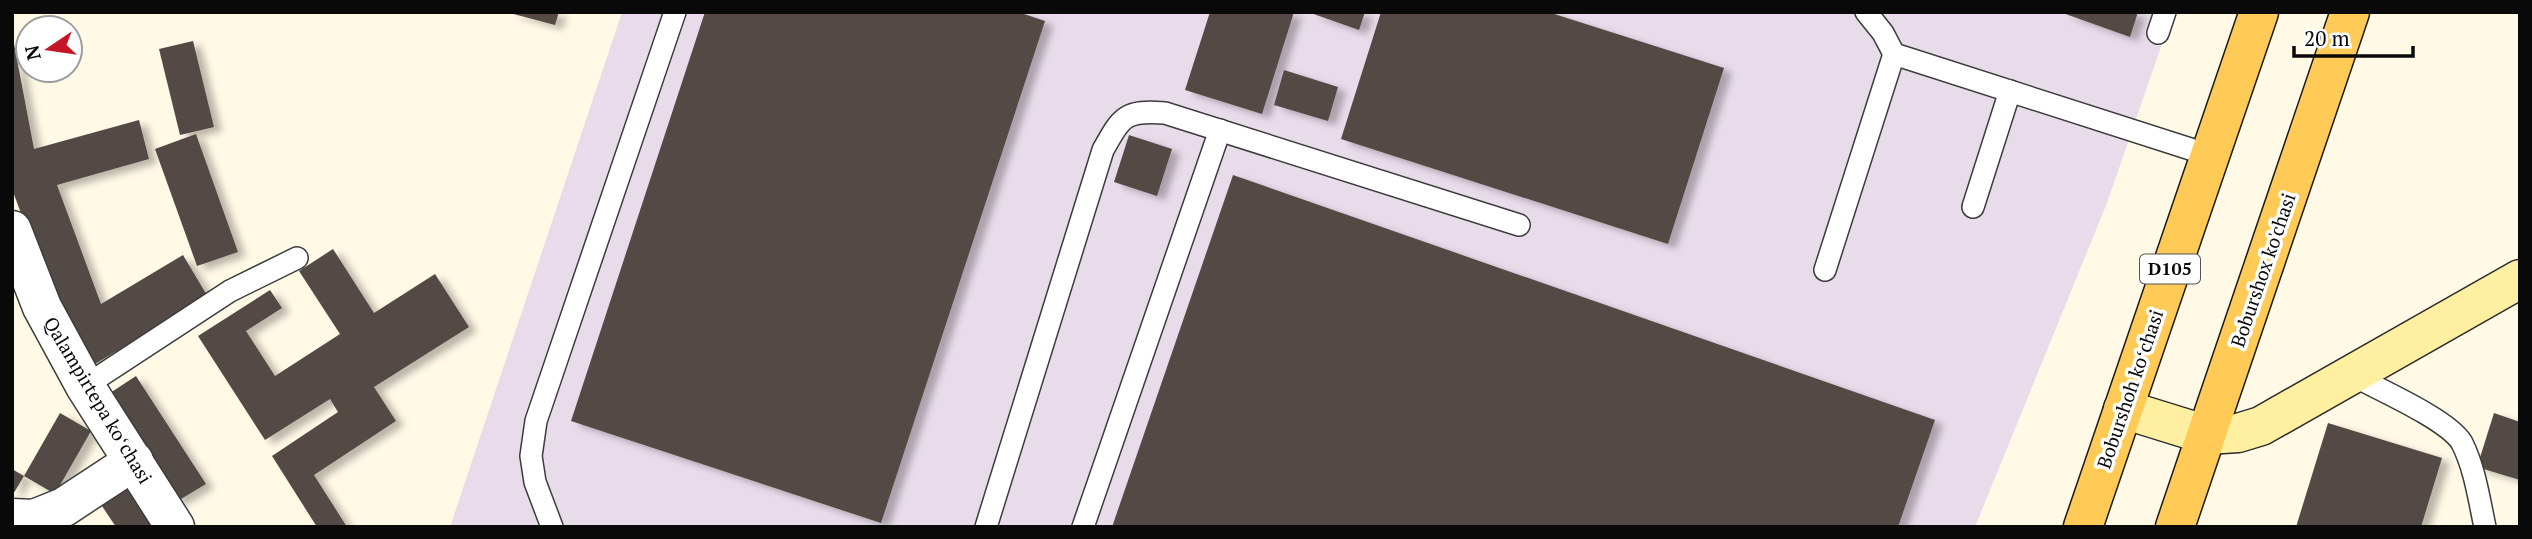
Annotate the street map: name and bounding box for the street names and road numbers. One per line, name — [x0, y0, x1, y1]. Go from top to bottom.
street label: Boburshox ko'chasi — [2224, 190, 2301, 350]
road number: D105 — [2140, 255, 2200, 284]
street label: Boburshoh koʻchasi — [2091, 306, 2168, 472]
street label: Qalampirtepa koʻchasi — [39, 312, 158, 488]

